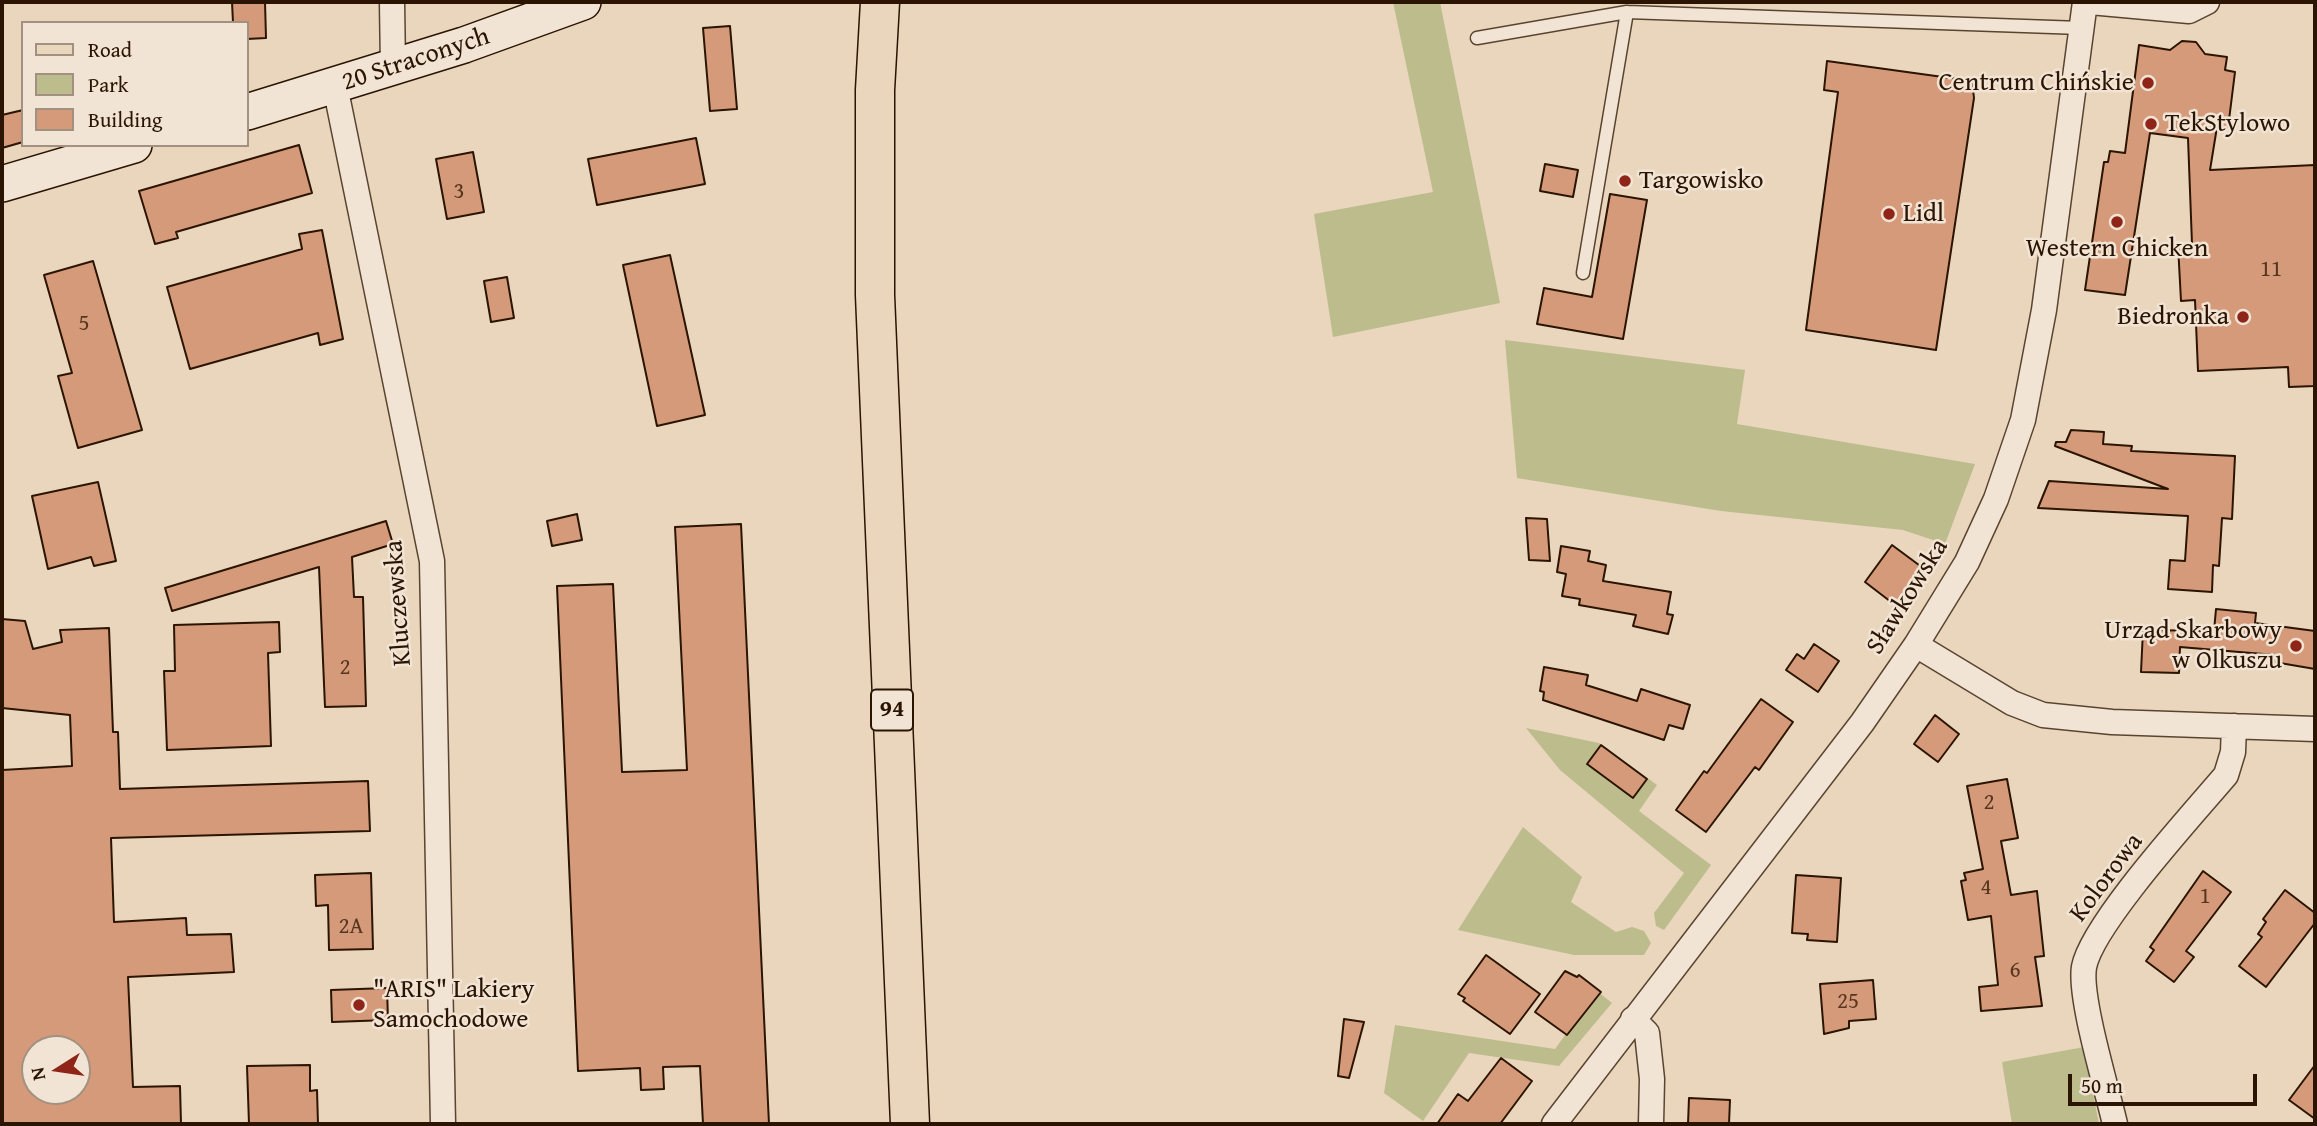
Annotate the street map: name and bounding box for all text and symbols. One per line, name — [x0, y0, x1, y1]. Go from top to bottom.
legend — [21, 21, 248, 147]
street label: 20 Straconych — [338, 21, 494, 99]
text: Road — [88, 34, 132, 65]
place label: Centrum Chińskie — [1938, 67, 2134, 99]
text: Park — [88, 69, 129, 100]
marker: Centrum Chińskie — [2140, 75, 2156, 91]
text: Building — [88, 104, 162, 135]
place label: TekStylowo — [2165, 108, 2290, 140]
marker: TekStylowo — [2143, 116, 2159, 132]
place label: Targowisko — [1639, 165, 1763, 197]
marker: Targowisko — [1617, 173, 1633, 189]
house number: 3 — [453, 178, 465, 206]
place label: Lidl — [1903, 198, 1944, 230]
marker: Lidl — [1881, 206, 1897, 222]
marker: Western Chicken — [2109, 214, 2125, 230]
place label: Western Chicken — [2026, 233, 2208, 265]
house number: 11 — [2260, 256, 2282, 284]
place label: Biedronka — [2117, 301, 2229, 333]
marker: Biedronka — [2235, 309, 2251, 325]
house number: 5 — [78, 310, 90, 338]
street label: Sławkowska — [1860, 533, 1956, 661]
street label: Kluczewska — [379, 539, 419, 667]
place label: Urząd Skarbowy w Olkuszu — [2104, 615, 2282, 676]
marker: Urząd Skarbowy w Olkuszu — [2288, 638, 2304, 654]
house number: 2 — [339, 654, 351, 682]
road number: 94 — [871, 690, 913, 730]
house number: 2 — [1983, 789, 1995, 817]
street label: Kolorowa — [2064, 828, 2150, 928]
house number: 4 — [1980, 874, 1992, 902]
house number: 1 — [2199, 883, 2211, 911]
house number: 2A — [338, 913, 364, 941]
house number: 6 — [2009, 957, 2021, 985]
place label: "ARIS" Lakiery Samochodowe — [373, 974, 534, 1036]
house number: 25 — [1837, 988, 1859, 1016]
marker: "ARIS" Lakiery Samochodowe — [351, 997, 367, 1013]
north arrow — [21, 1035, 91, 1105]
scale bar — [2072, 1060, 2261, 1104]
text: N — [22, 1065, 52, 1083]
text: 50 m — [2081, 1070, 2123, 1101]

